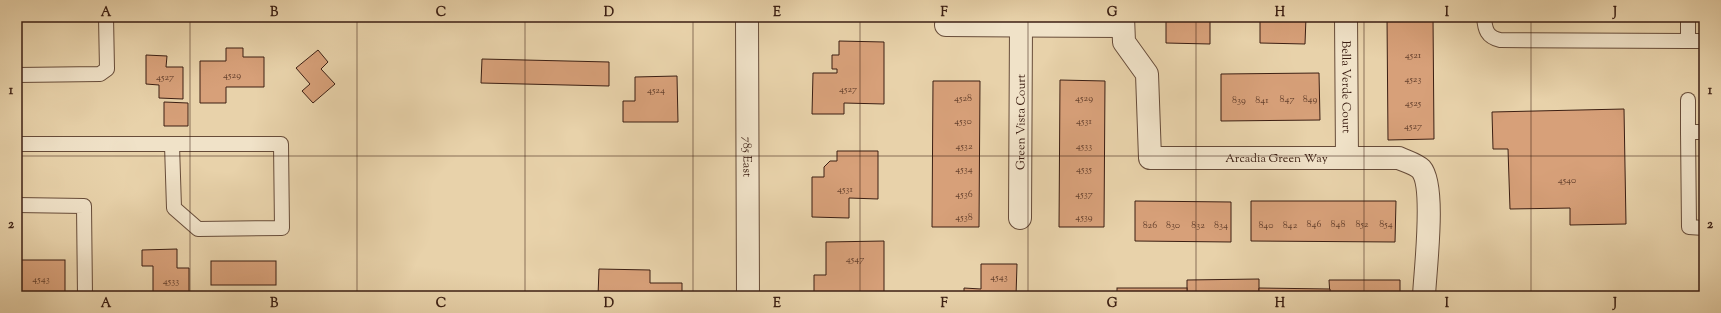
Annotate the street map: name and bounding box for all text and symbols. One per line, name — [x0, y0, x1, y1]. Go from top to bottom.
text: A — [101, 4, 112, 22]
text: B — [270, 4, 279, 22]
text: C — [436, 4, 446, 22]
text: D — [604, 4, 614, 22]
text: E — [773, 4, 781, 22]
text: F — [940, 4, 948, 22]
text: G — [1107, 4, 1118, 22]
text: H — [1275, 4, 1286, 22]
text: I — [1445, 4, 1450, 22]
text: J — [1612, 4, 1617, 22]
street label: Bella Verde Court — [1336, 41, 1355, 133]
house number: 4521 — [1405, 48, 1422, 63]
house number: 4529 — [223, 68, 241, 83]
house number: 4527 — [156, 70, 174, 85]
house number: 4523 — [1404, 72, 1422, 87]
street label: Green Vista Court — [1012, 74, 1031, 170]
text: 1 — [9, 82, 14, 100]
house number: 4527 — [839, 82, 857, 97]
text: 1 — [1708, 82, 1713, 100]
house number: 4524 — [647, 83, 665, 98]
house number: 4528 — [954, 91, 972, 106]
house number: 4529 — [1075, 91, 1093, 106]
house number: 847 — [1280, 92, 1294, 107]
house number: 849 — [1303, 92, 1317, 107]
house number: 839 — [1232, 93, 1246, 108]
house number: 841 — [1255, 93, 1269, 108]
house number: 4525 — [1405, 96, 1422, 111]
house number: 4530 — [954, 114, 972, 129]
house number: 4531 — [1076, 114, 1093, 129]
house number: 4527 — [1404, 119, 1422, 134]
street label: 785 East — [737, 137, 756, 177]
house number: 4532 — [955, 139, 973, 154]
house number: 4533 — [1076, 139, 1092, 154]
street label: Arcadia Green Way — [1225, 150, 1328, 168]
house number: 4534 — [955, 162, 973, 177]
house number: 4535 — [1076, 162, 1093, 177]
house number: 4540 — [1558, 173, 1576, 188]
house number: 4531 — [837, 182, 854, 197]
house number: 4536 — [955, 187, 973, 202]
house number: 4537 — [1075, 187, 1093, 202]
house number: 4538 — [955, 210, 973, 225]
house number: 4539 — [1075, 210, 1093, 225]
text: 2 — [8, 216, 15, 234]
text: 2 — [1707, 216, 1714, 234]
house number: 846 — [1307, 217, 1321, 232]
house number: 848 — [1331, 217, 1345, 232]
house number: 852 — [1355, 217, 1369, 232]
house number: 854 — [1379, 217, 1393, 232]
house number: 826 — [1143, 218, 1157, 233]
house number: 830 — [1166, 218, 1180, 233]
house number: 832 — [1191, 218, 1205, 233]
house number: 834 — [1214, 218, 1228, 233]
house number: 840 — [1258, 218, 1274, 233]
house number: 842 — [1283, 218, 1298, 233]
house number: 4547 — [846, 252, 864, 267]
house number: 4543 — [990, 270, 1008, 285]
house number: 4543 — [32, 272, 50, 287]
house number: 4533 — [163, 274, 179, 289]
text: A — [101, 295, 112, 313]
text: B — [270, 295, 279, 313]
text: C — [436, 295, 446, 313]
text: D — [604, 295, 614, 313]
text: E — [773, 295, 781, 313]
text: F — [940, 295, 948, 313]
text: G — [1107, 295, 1118, 313]
text: H — [1275, 295, 1286, 313]
text: I — [1445, 295, 1450, 313]
text: J — [1612, 295, 1617, 313]

